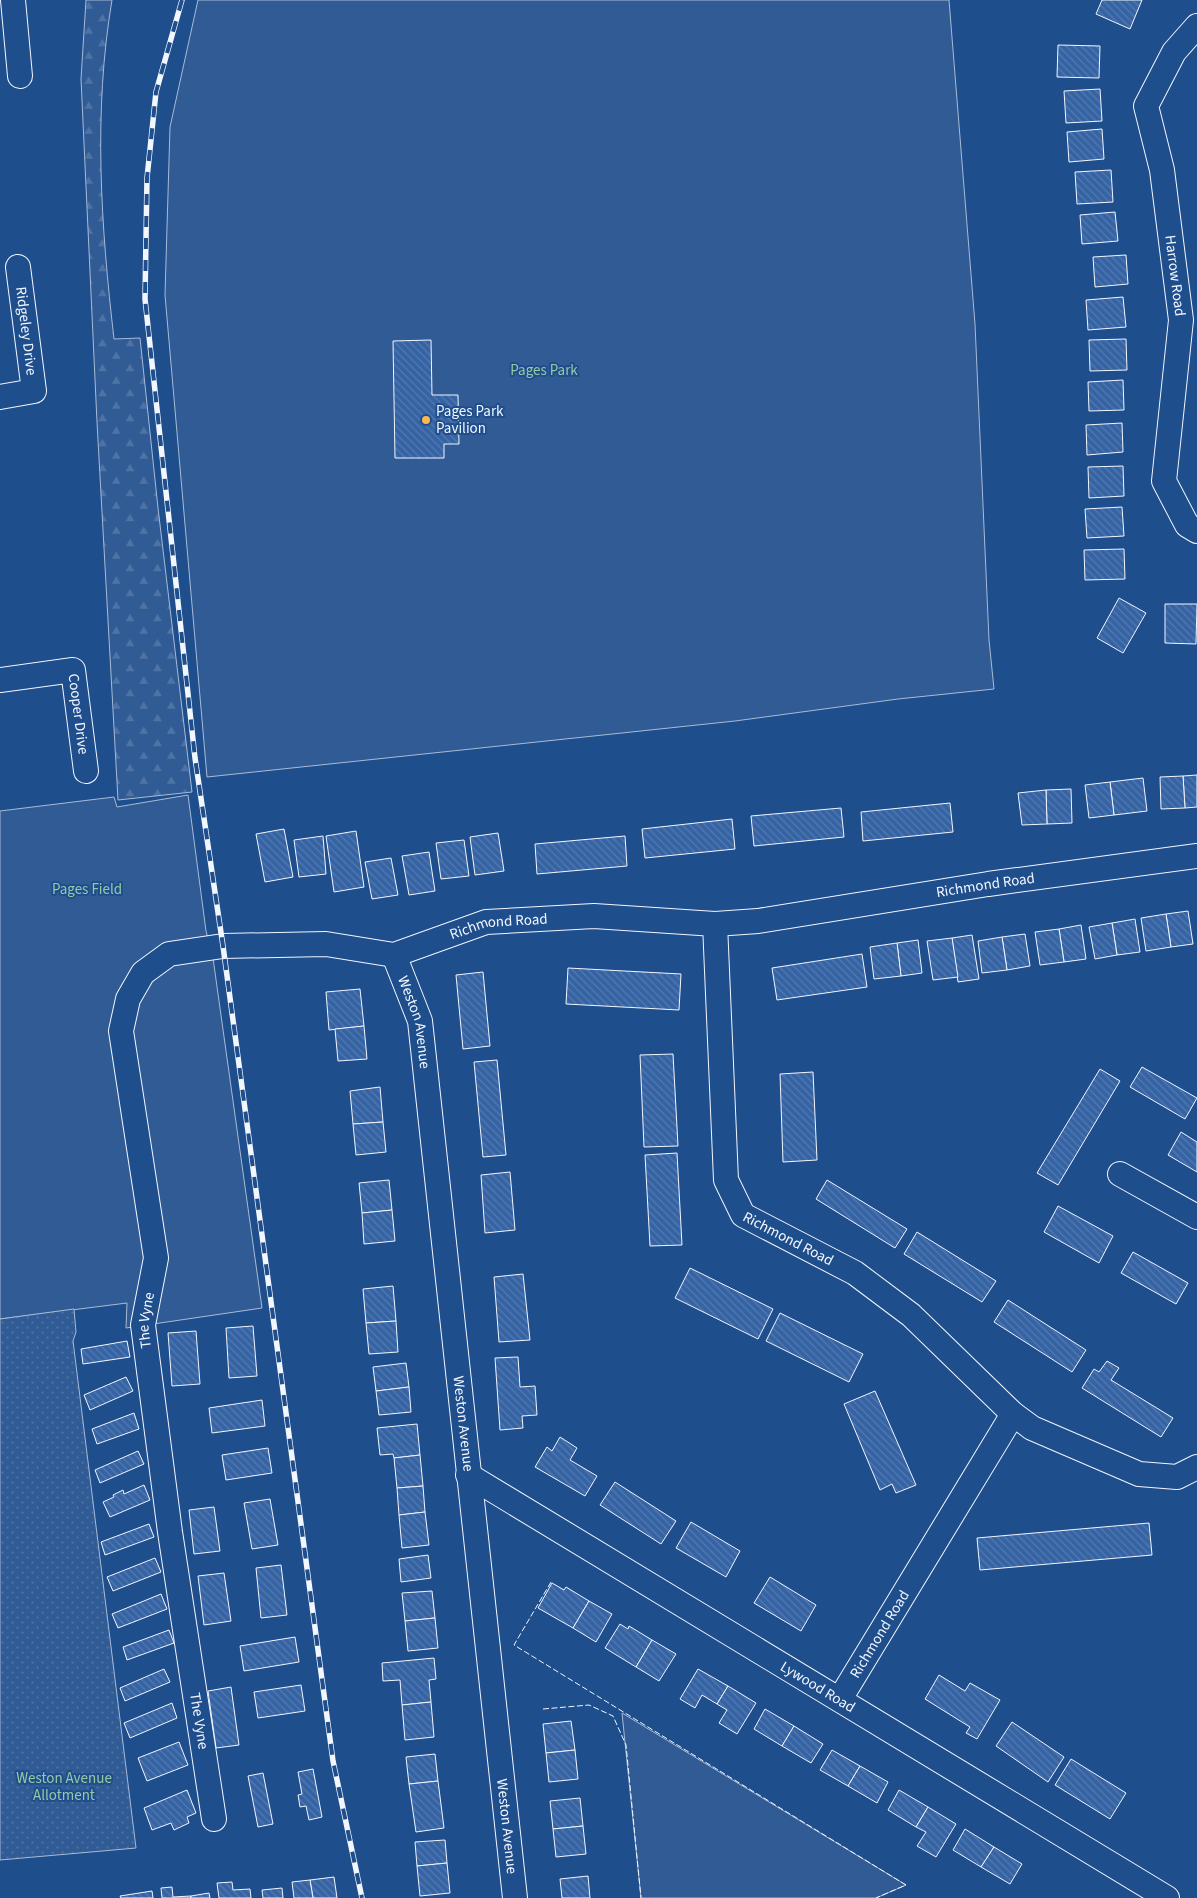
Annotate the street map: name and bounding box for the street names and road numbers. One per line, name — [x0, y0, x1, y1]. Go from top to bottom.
street label: Harrow Road — [1160, 234, 1191, 318]
street label: Ridgeley Drive — [10, 285, 42, 377]
street label: Cooper Drive — [63, 672, 94, 756]
street label: Richmond Road — [934, 867, 1036, 903]
street label: Richmond Road — [447, 908, 548, 945]
street label: Weston Avenue — [393, 973, 436, 1070]
street label: Richmond Road — [739, 1206, 837, 1271]
street label: The Vyne — [133, 1290, 160, 1350]
street label: Weston Avenue — [448, 1375, 479, 1472]
street label: Richmond Road — [845, 1586, 914, 1682]
street label: Lywood Road — [776, 1656, 859, 1718]
street label: The Vyne — [184, 1691, 214, 1751]
street label: Weston Avenue — [492, 1778, 523, 1875]

